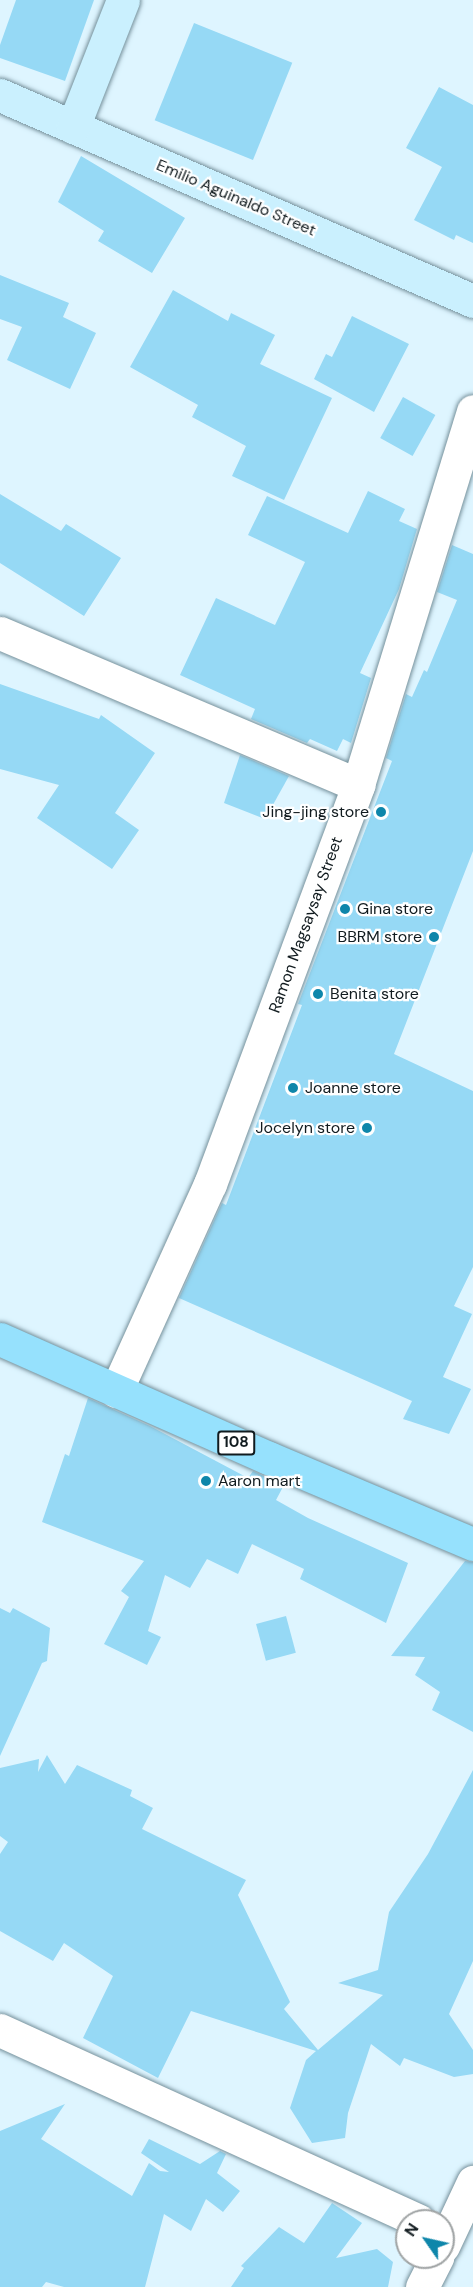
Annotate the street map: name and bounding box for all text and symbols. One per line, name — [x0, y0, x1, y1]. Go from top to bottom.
street label: Emilio Aguinaldo Street — [153, 156, 319, 240]
place label: Jing-jing store — [262, 802, 369, 822]
marker: Jing-jing store — [374, 805, 388, 819]
street label: Ramon Magsaysay Street — [265, 834, 347, 1016]
place label: Gina store — [357, 899, 433, 919]
marker: Gina store — [338, 902, 352, 916]
place label: BBRM store — [338, 927, 422, 947]
marker: BBRM store — [427, 930, 441, 944]
place label: Benita store — [330, 984, 419, 1004]
marker: Benita store — [311, 987, 325, 1001]
place label: Joanne store — [305, 1078, 401, 1098]
marker: Joanne store — [286, 1081, 300, 1095]
place label: Jocelyn store — [255, 1118, 355, 1138]
marker: Jocelyn store — [360, 1121, 374, 1135]
road number: 108 — [216, 1431, 256, 1455]
place label: Aaron mart — [218, 1471, 301, 1491]
marker: Aaron mart — [199, 1474, 213, 1488]
north arrow — [395, 2209, 455, 2269]
text: N — [399, 2219, 423, 2240]

